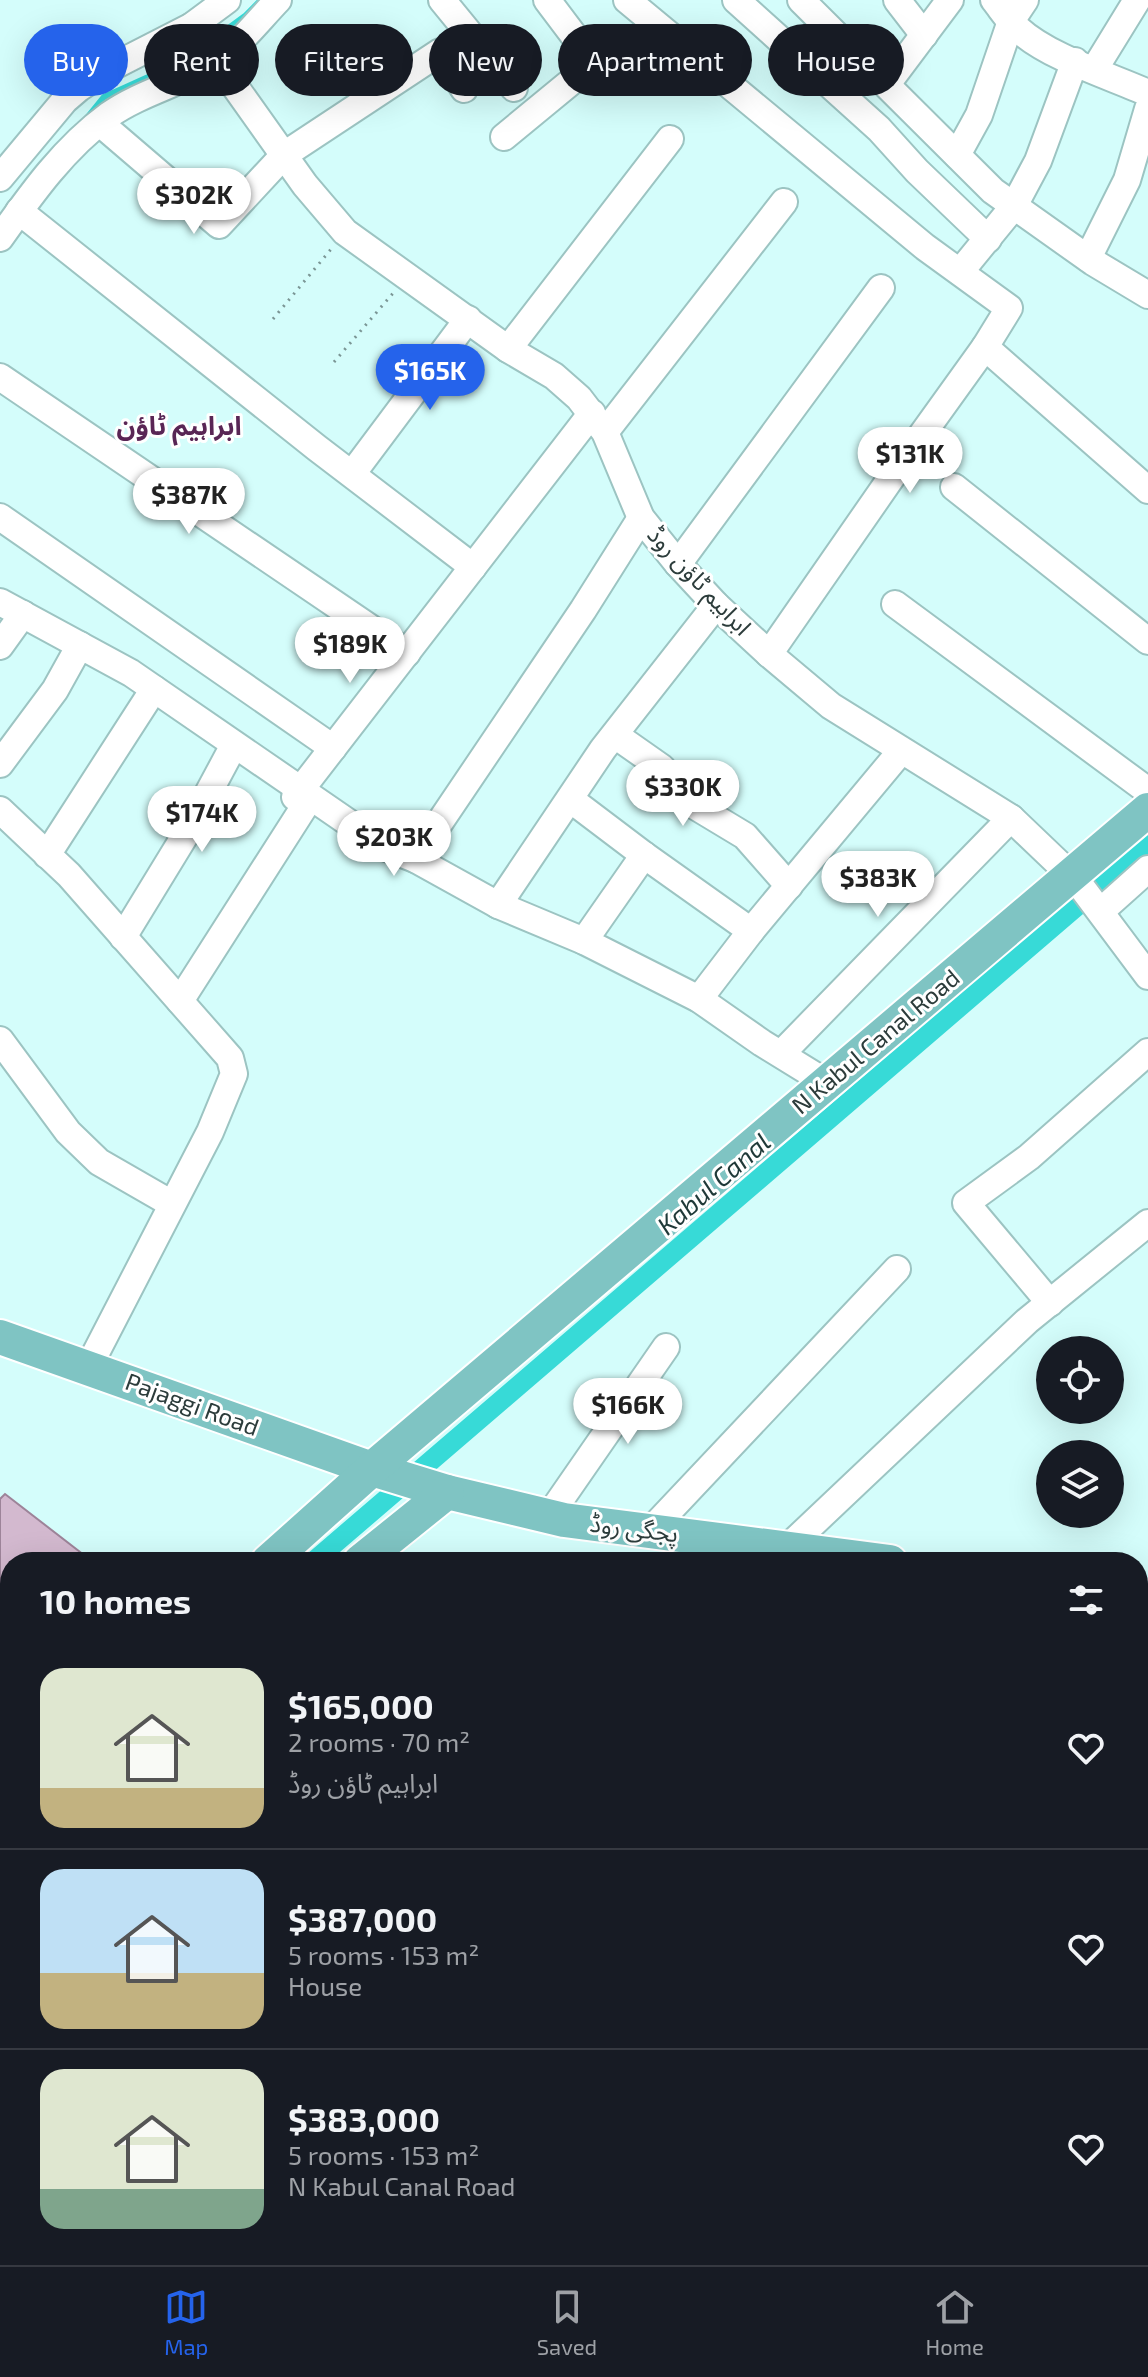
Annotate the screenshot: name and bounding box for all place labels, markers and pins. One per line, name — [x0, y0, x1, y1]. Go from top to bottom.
pin: $302K — [138, 168, 250, 236]
pin: $165K — [374, 344, 486, 412]
pin: $131K — [854, 427, 966, 495]
pin: $387K — [133, 468, 245, 536]
pin: $189K — [294, 617, 406, 685]
pin: $330K — [627, 760, 739, 828]
pin: $174K — [146, 786, 258, 854]
pin: $203K — [338, 810, 450, 878]
pin: $383K — [822, 851, 934, 919]
pin: $166K — [572, 1378, 684, 1446]

